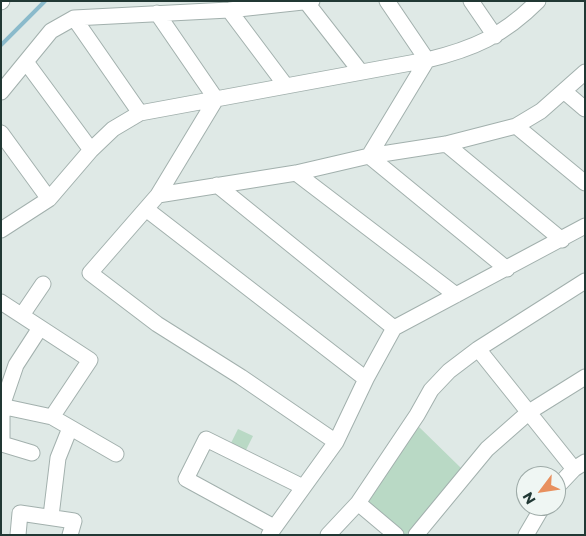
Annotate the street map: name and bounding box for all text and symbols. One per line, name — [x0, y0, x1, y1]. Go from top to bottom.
north arrow — [516, 466, 566, 516]
text: N — [518, 489, 540, 508]

